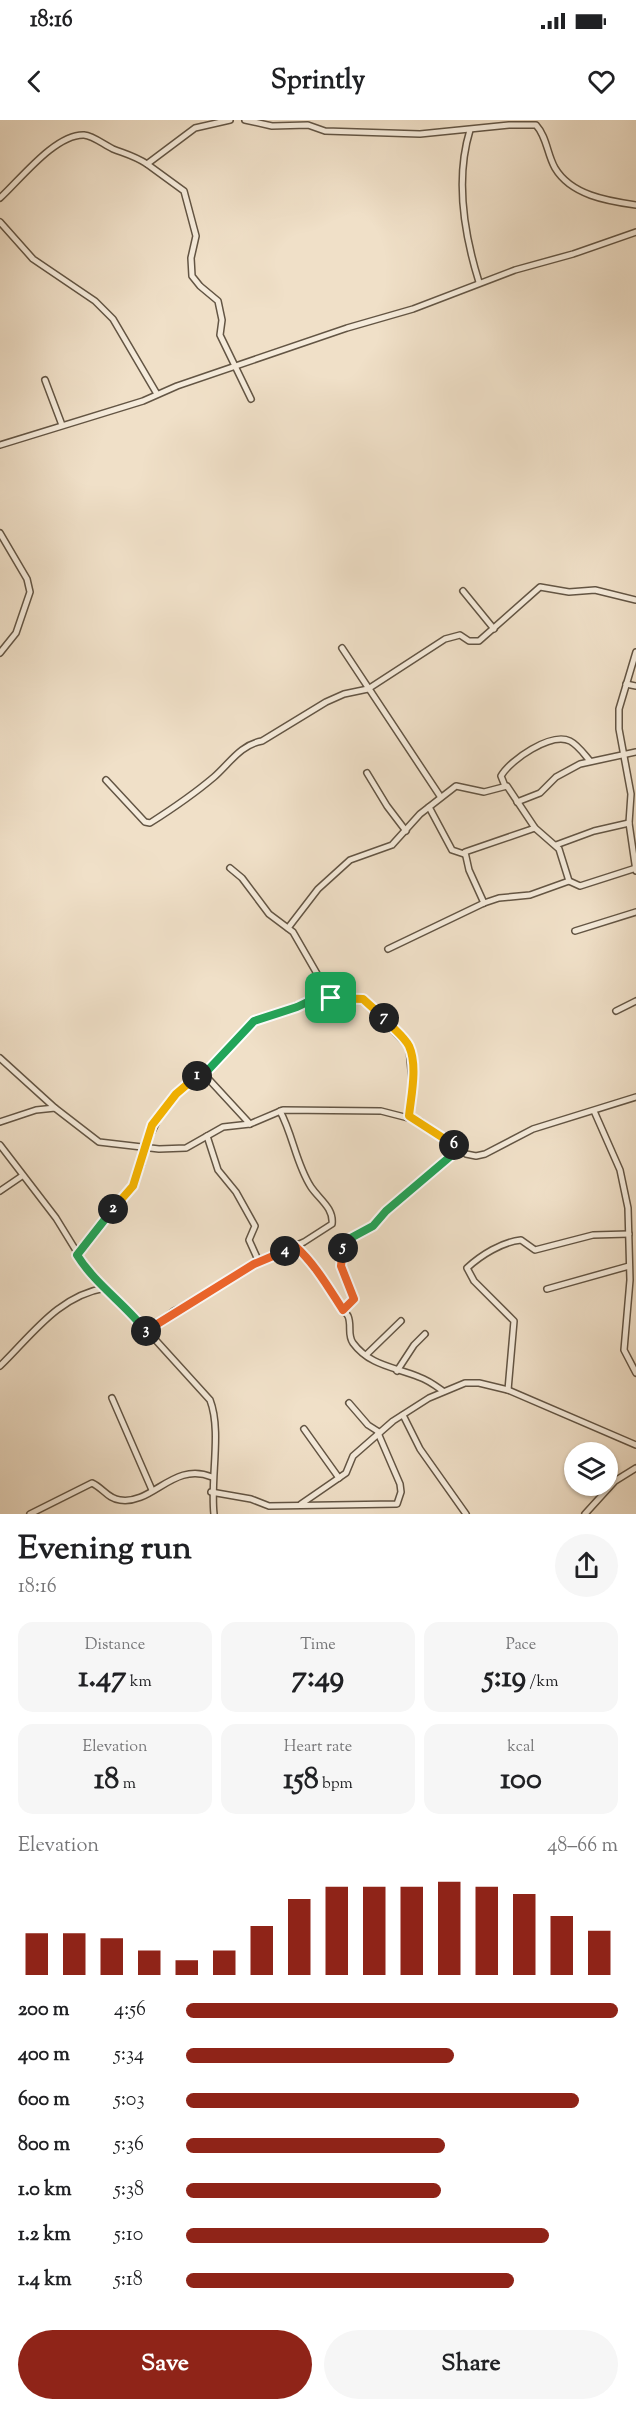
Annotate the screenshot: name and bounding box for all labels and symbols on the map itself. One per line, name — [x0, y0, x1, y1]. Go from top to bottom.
pin — [305, 972, 356, 1023]
pin: 7 — [369, 1003, 399, 1033]
pin: 1 — [182, 1061, 212, 1091]
pin: 6 — [439, 1130, 469, 1160]
pin: 2 — [98, 1194, 128, 1224]
pin: 5 — [328, 1233, 358, 1263]
pin: 4 — [270, 1236, 300, 1266]
pin: 3 — [131, 1316, 161, 1346]

